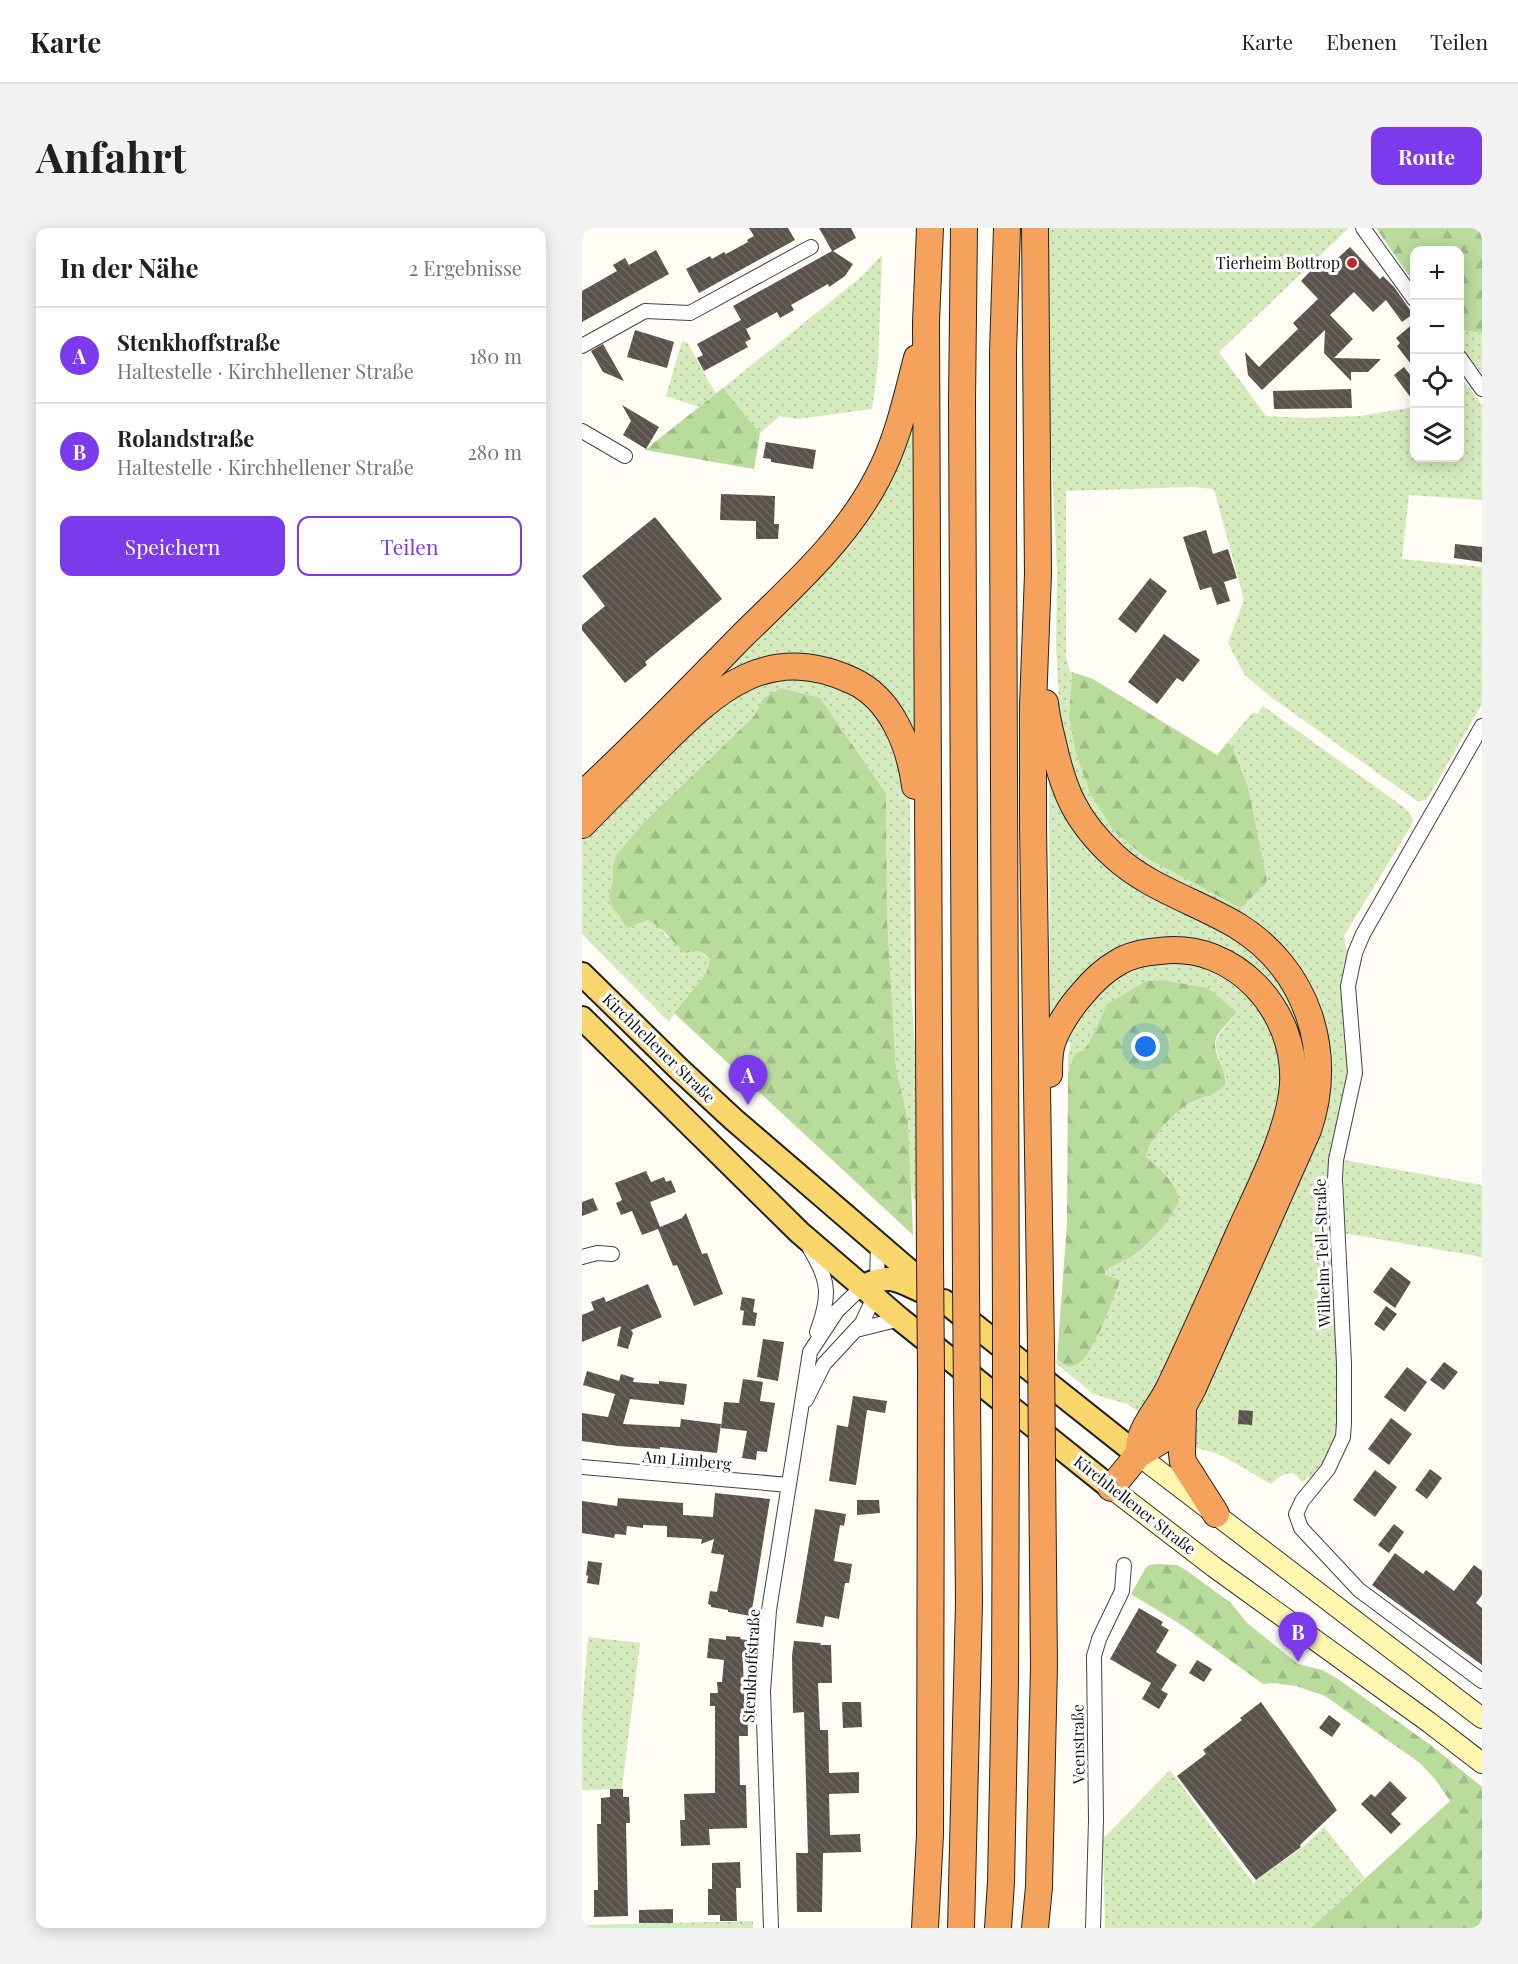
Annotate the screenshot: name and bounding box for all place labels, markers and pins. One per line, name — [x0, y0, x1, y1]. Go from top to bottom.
place label: Tierheim Bottrop — [1216, 252, 1340, 273]
marker: Tierheim Bottrop — [1345, 256, 1359, 270]
pin: A — [728, 1056, 768, 1105]
pin: B — [1278, 1612, 1318, 1662]

